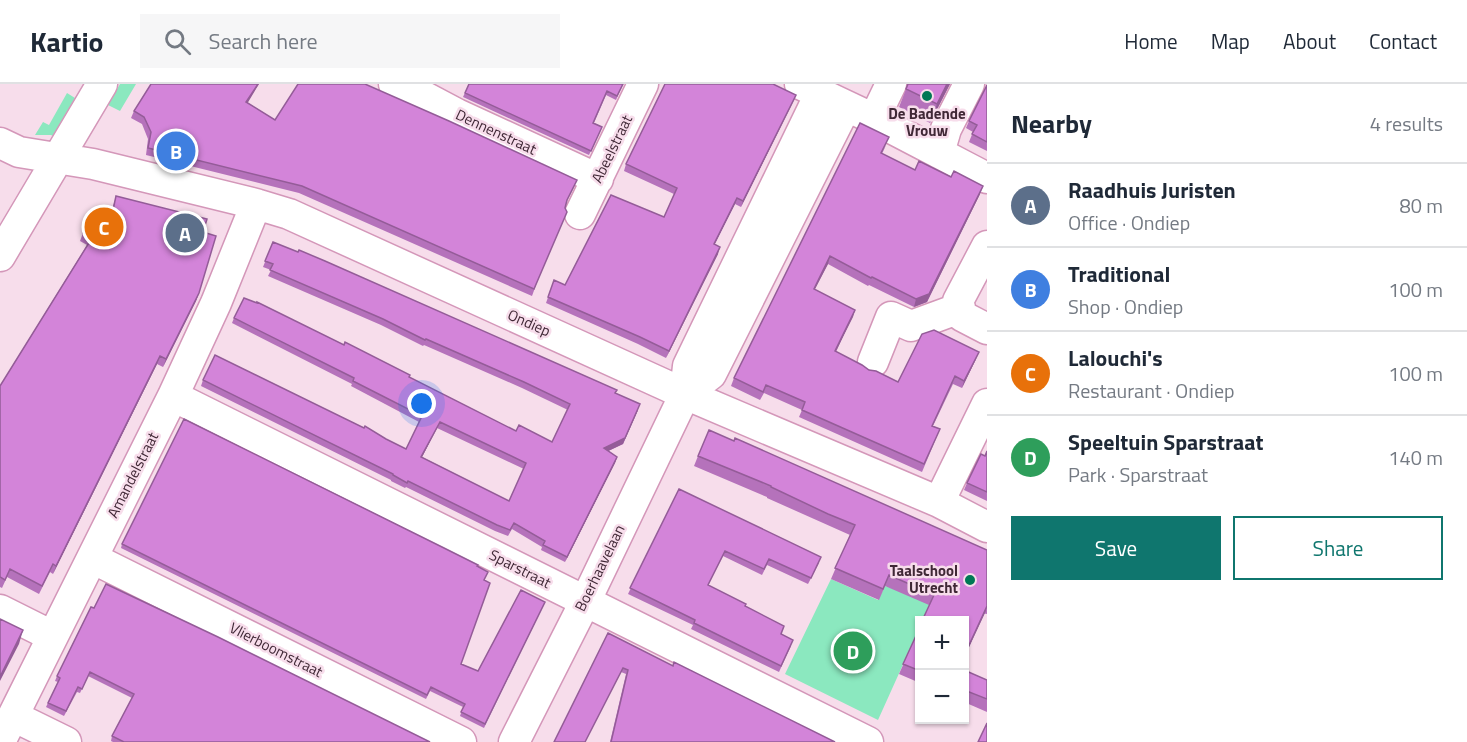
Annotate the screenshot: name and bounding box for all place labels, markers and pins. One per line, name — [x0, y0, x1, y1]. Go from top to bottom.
marker: De Badende Vrouw — [920, 89, 934, 103]
place label: De Badende Vrouw — [888, 102, 966, 142]
pin: B — [156, 128, 195, 174]
pin: C — [84, 204, 124, 250]
pin: A — [166, 210, 204, 256]
place label: Taalschool Utrecht — [890, 559, 959, 599]
marker: Taalschool Utrecht — [963, 573, 977, 587]
pin: D — [834, 628, 872, 674]

